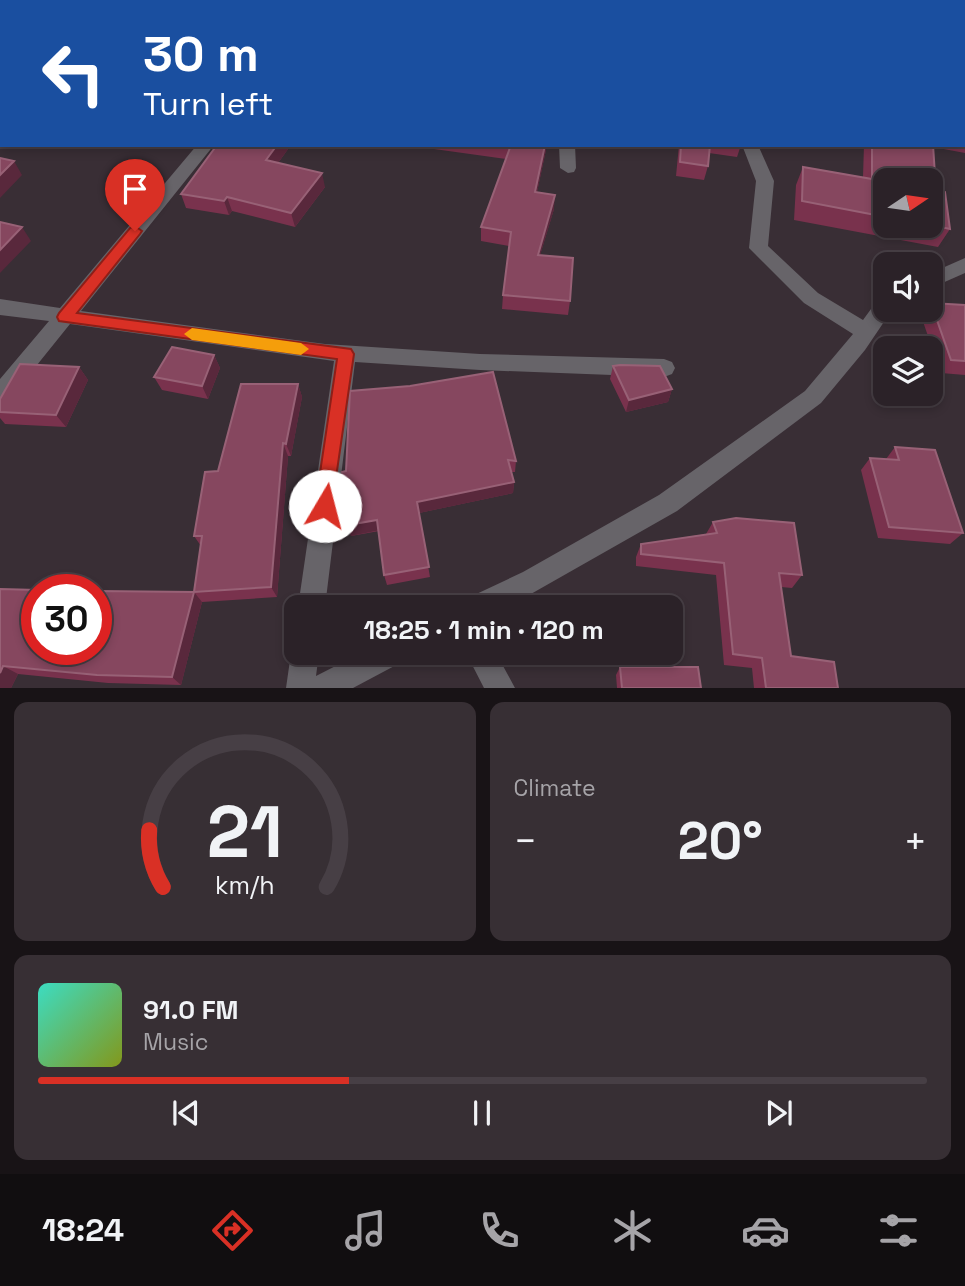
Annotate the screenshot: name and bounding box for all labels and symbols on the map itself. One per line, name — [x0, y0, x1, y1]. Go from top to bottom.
pin — [105, 159, 165, 231]
north arrow — [873, 168, 943, 238]
position arrow — [288, 469, 362, 543]
speed limit sign: 30 — [21, 574, 112, 665]

